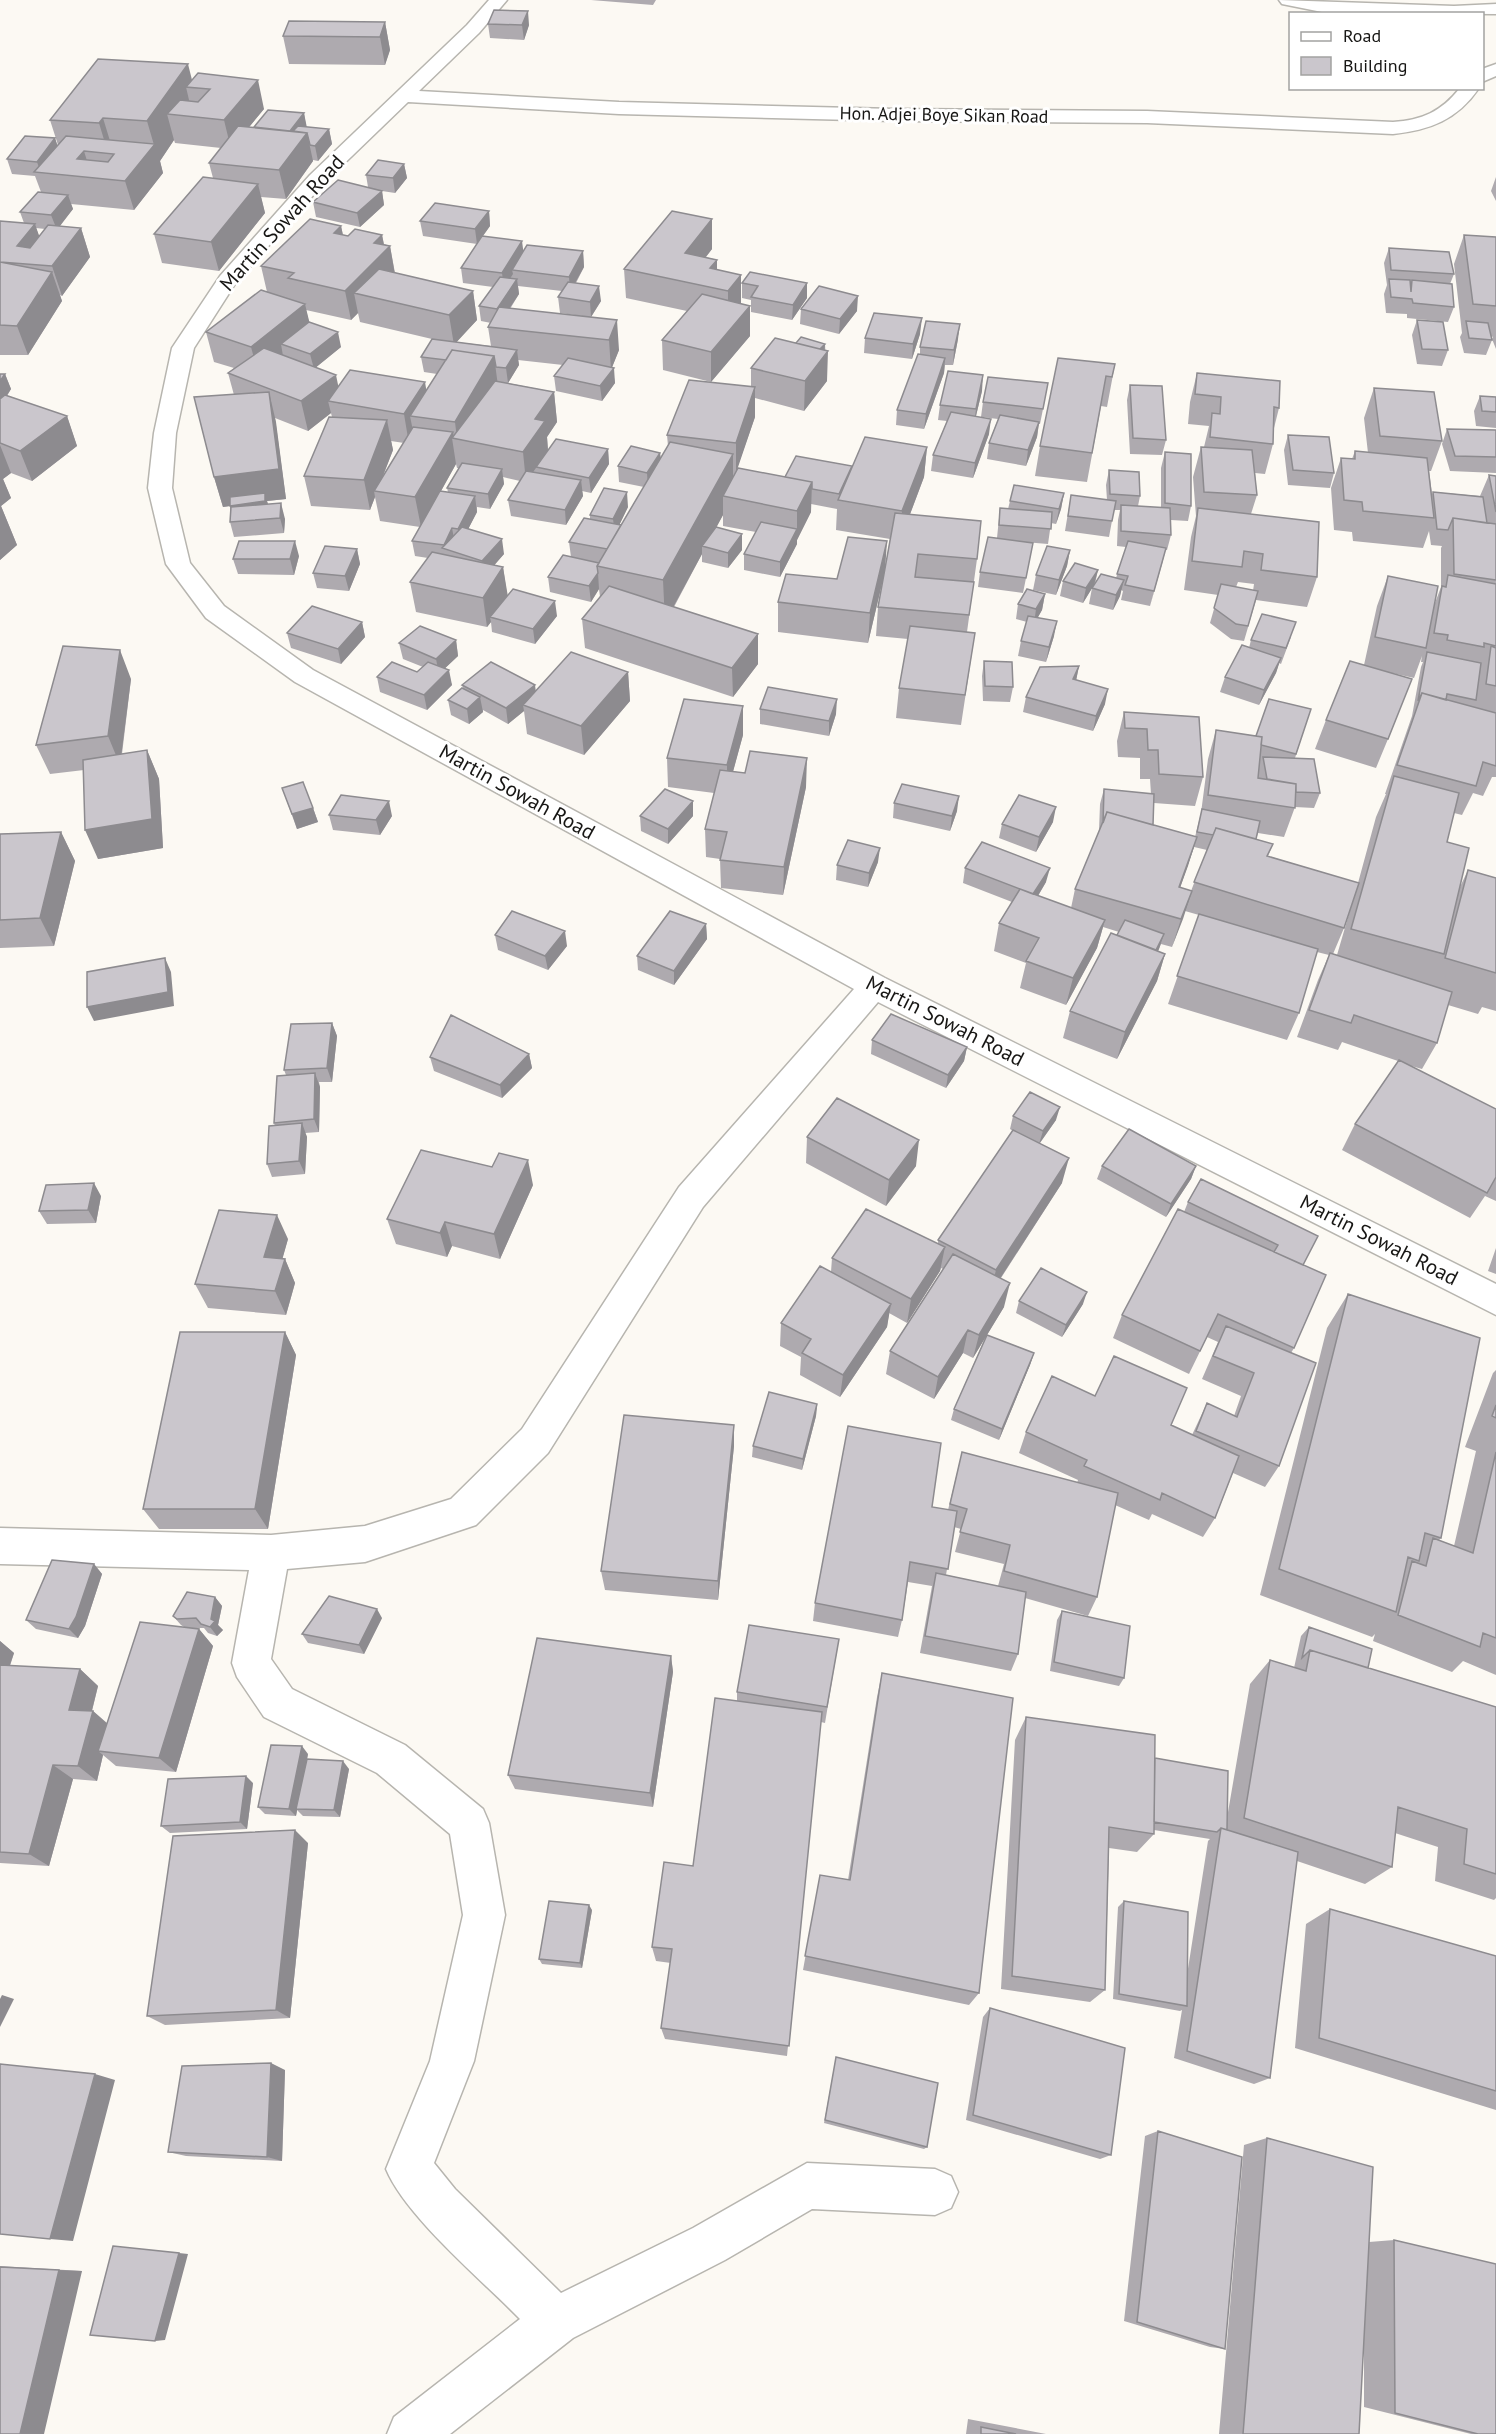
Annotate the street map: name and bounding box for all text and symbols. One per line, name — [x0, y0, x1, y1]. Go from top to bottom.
legend — [1289, 12, 1484, 90]
text: Road — [1343, 24, 1381, 47]
text: Building — [1343, 54, 1407, 77]
street label: Hon. Adjei Boye Sikan Road — [839, 101, 1049, 128]
street label: Martin Sowah Road — [213, 149, 350, 296]
street label: Martin Sowah Road — [435, 738, 600, 846]
street label: Martin Sowah Road — [861, 969, 1029, 1072]
street label: Martin Sowah Road — [1295, 1188, 1463, 1291]

